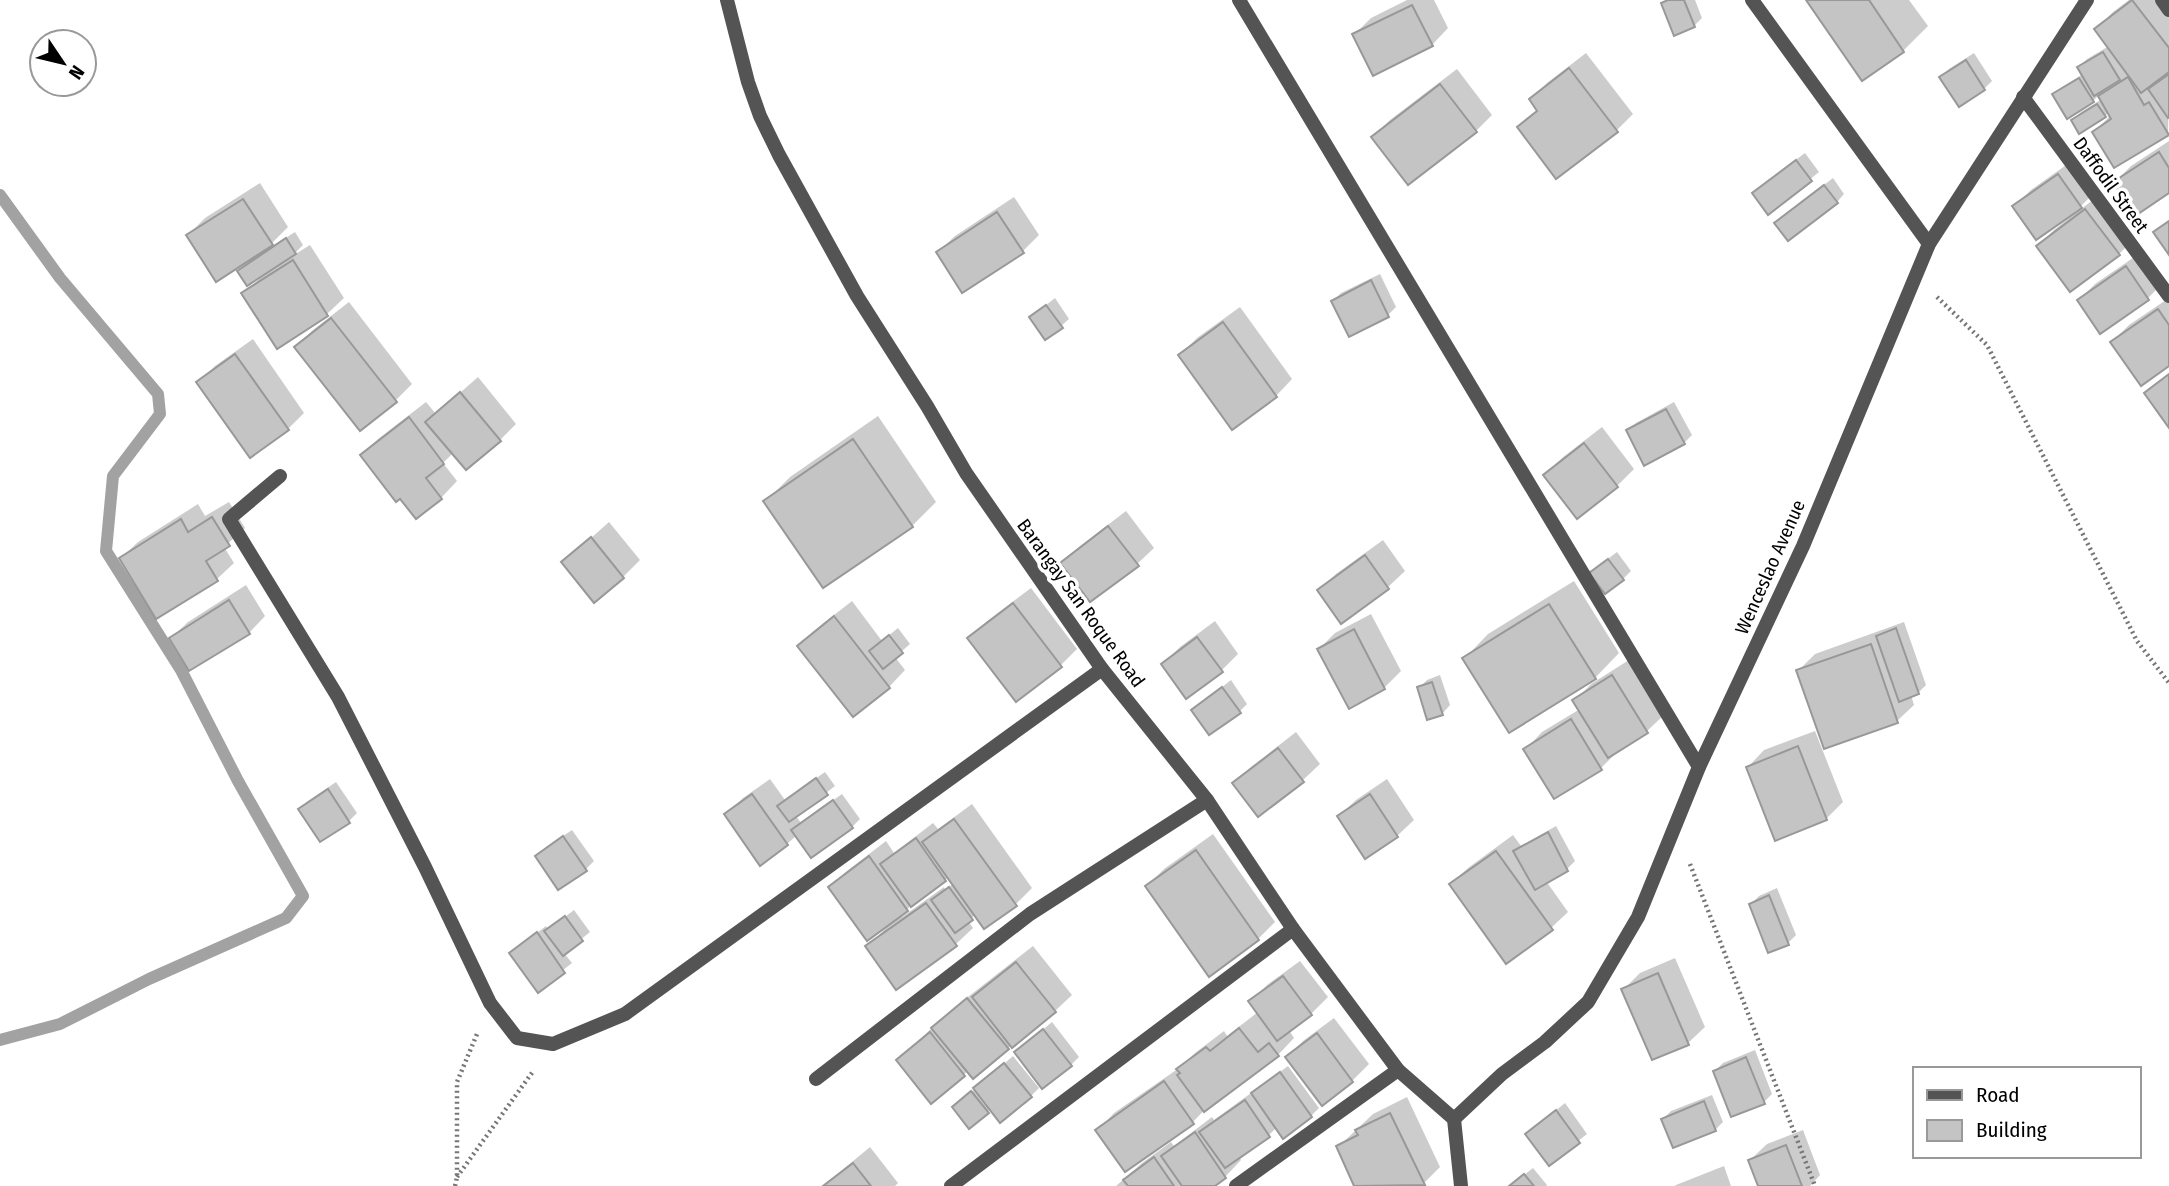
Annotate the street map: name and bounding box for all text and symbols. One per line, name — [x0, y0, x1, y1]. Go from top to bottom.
north arrow — [28, 28, 98, 98]
text: N — [64, 61, 89, 84]
street label: Daffodil Street — [2069, 133, 2154, 238]
street label: Wenceslao Avenue — [1730, 496, 1810, 638]
street label: Barangay San Roque Road — [1012, 514, 1150, 692]
legend — [1913, 1067, 2141, 1158]
text: Road — [1976, 1082, 2020, 1108]
text: Building — [1976, 1117, 2047, 1143]

